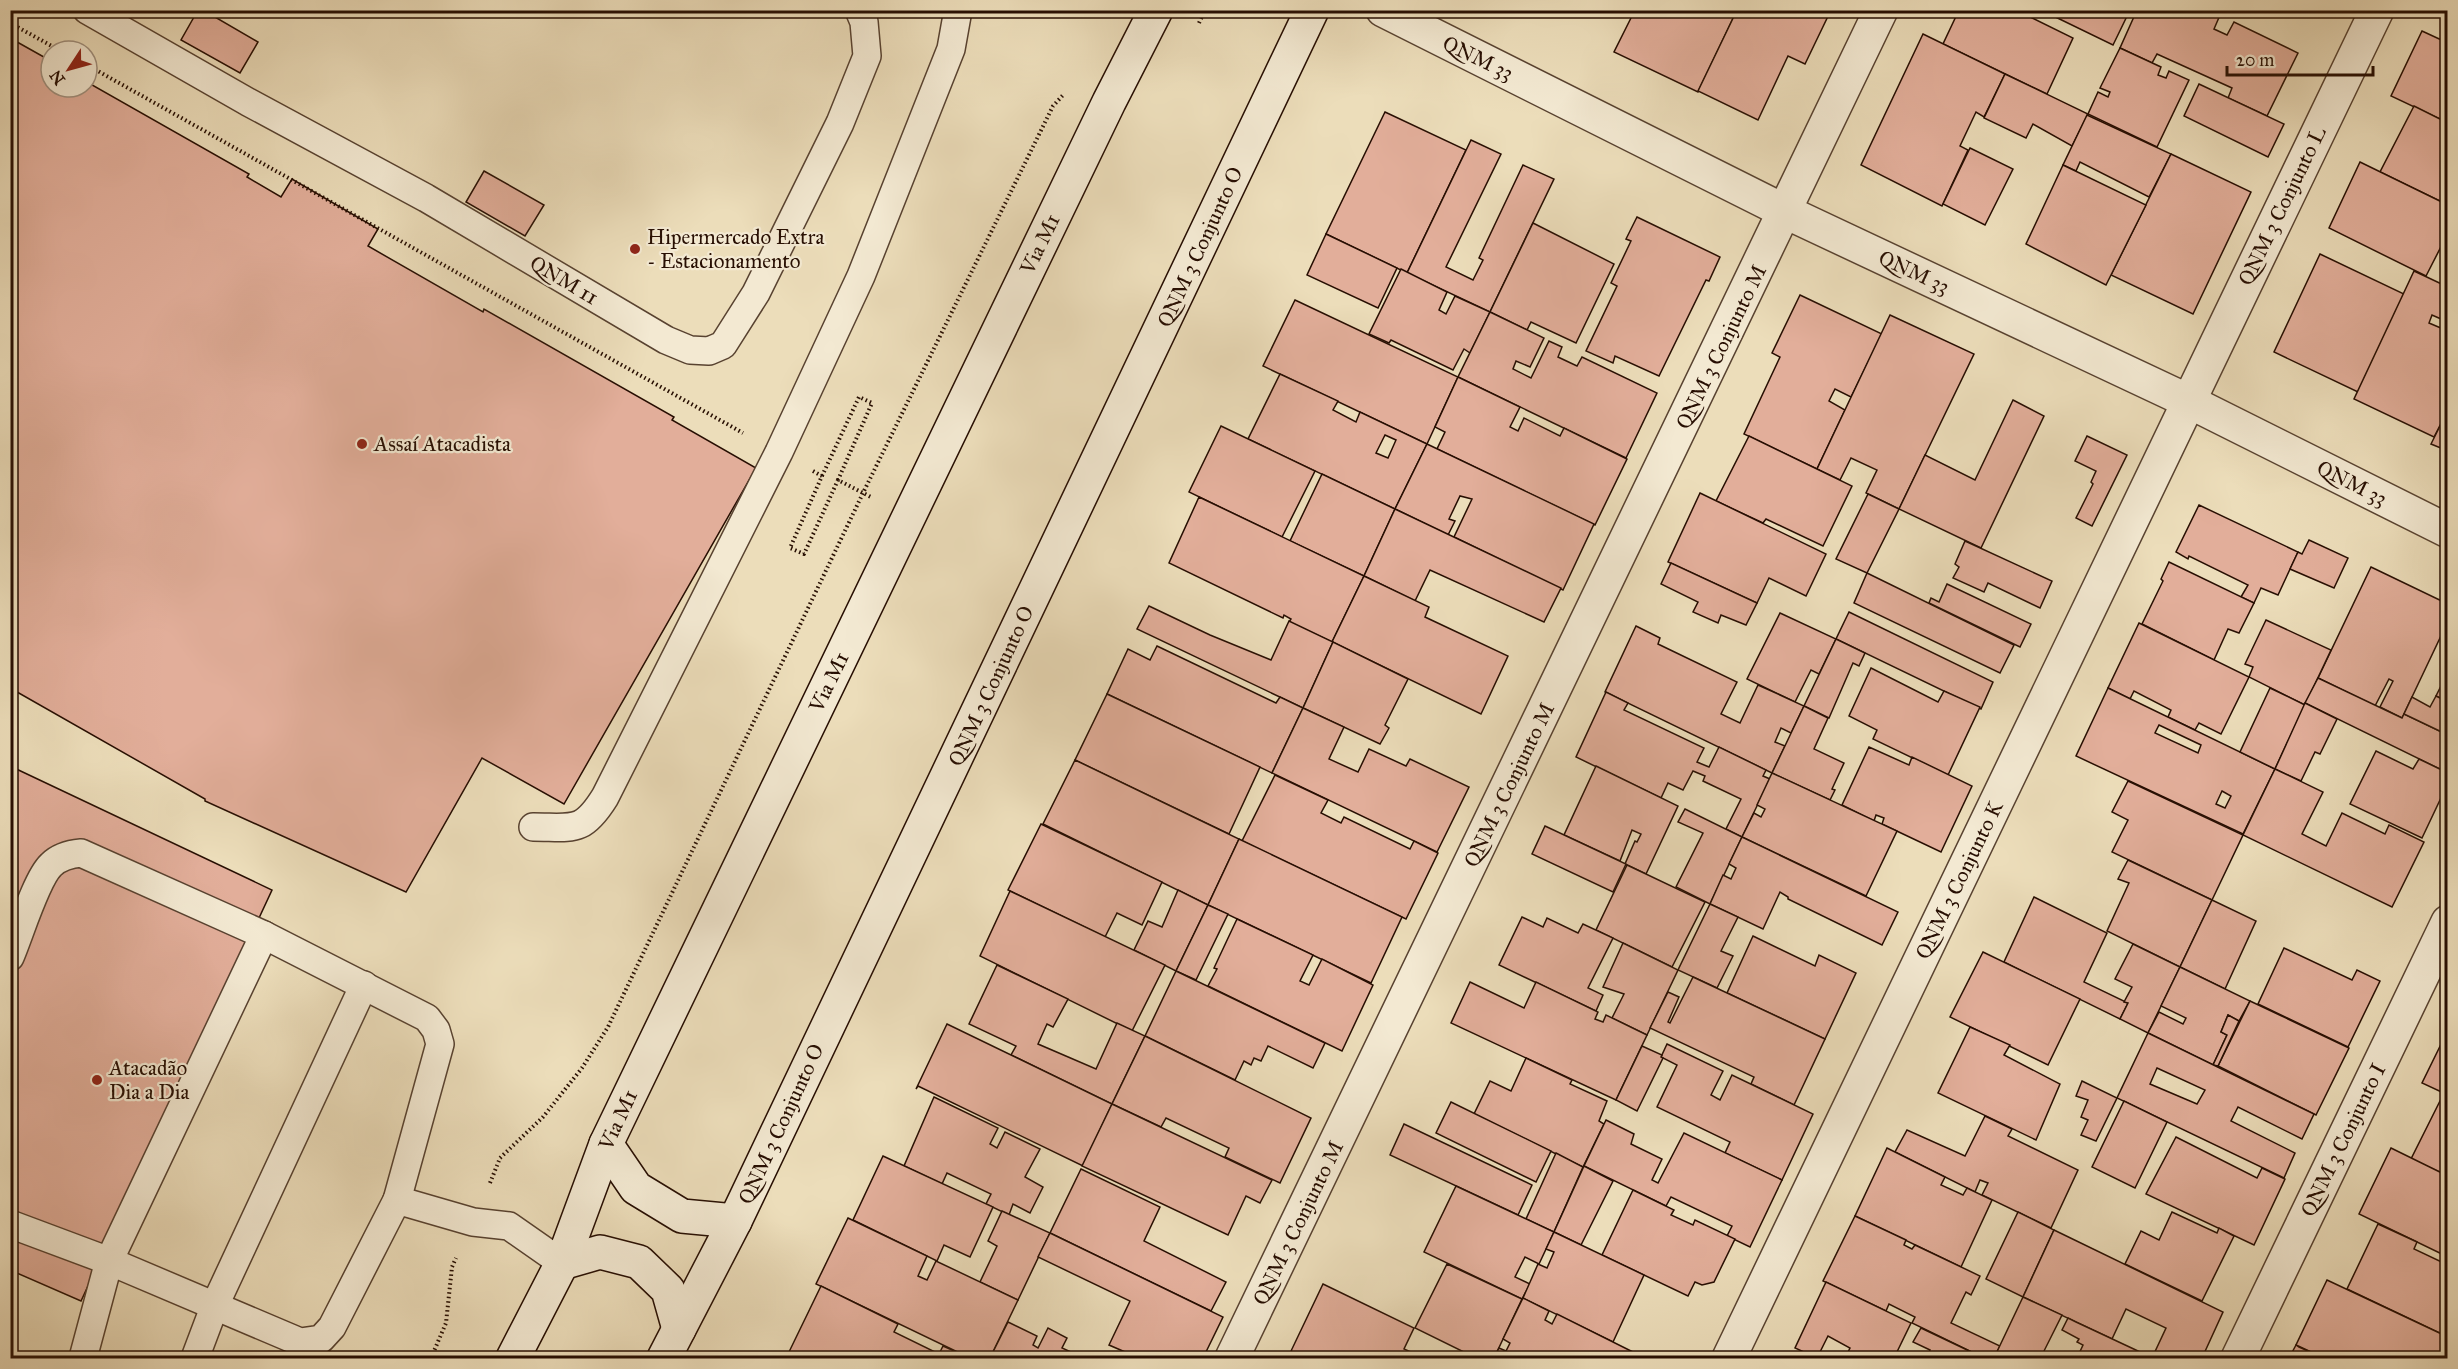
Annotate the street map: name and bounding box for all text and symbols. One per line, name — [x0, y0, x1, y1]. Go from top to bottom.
street label: QNM 33 — [1438, 30, 1518, 86]
north arrow — [39, 39, 99, 99]
scale bar — [2227, 39, 2372, 77]
text: 20 m — [2236, 49, 2274, 71]
text: N — [45, 66, 69, 89]
street label: QNM 3 Conjunto L — [2232, 122, 2332, 290]
street label: QNM 3 Conjunto O — [1151, 163, 1249, 331]
street label: Via M1 — [1014, 210, 1066, 279]
place label: Hipermercado Extra - Estacionamento — [647, 224, 824, 274]
marker: Hipermercado Extra - Estacionamento — [628, 242, 642, 256]
street label: QNM 33 — [1874, 244, 1954, 300]
street label: QNM 11 — [525, 250, 603, 310]
street label: QNM 3 Conjunto M — [1670, 261, 1772, 433]
place label: Assaí Atacadista — [373, 431, 511, 457]
marker: Assaí Atacadista — [355, 437, 369, 451]
street label: QNM 33 — [2313, 454, 2391, 512]
street label: QNM 3 Conjunto O — [942, 602, 1040, 770]
street label: Via M1 — [803, 648, 855, 717]
street label: QNM 3 Conjunto M — [1458, 699, 1560, 871]
street label: QNM 3 Conjunto K — [1909, 796, 2009, 963]
street label: QNM 3 Conjunto O — [732, 1040, 830, 1208]
place label: Atacadão Dia a Dia — [108, 1055, 189, 1105]
street label: QNM 3 Conjunto I — [2295, 1059, 2391, 1221]
marker: Atacadão Dia a Dia — [90, 1073, 104, 1087]
street label: Via M1 — [592, 1086, 643, 1155]
street label: QNM 3 Conjunto M — [1247, 1137, 1349, 1309]

